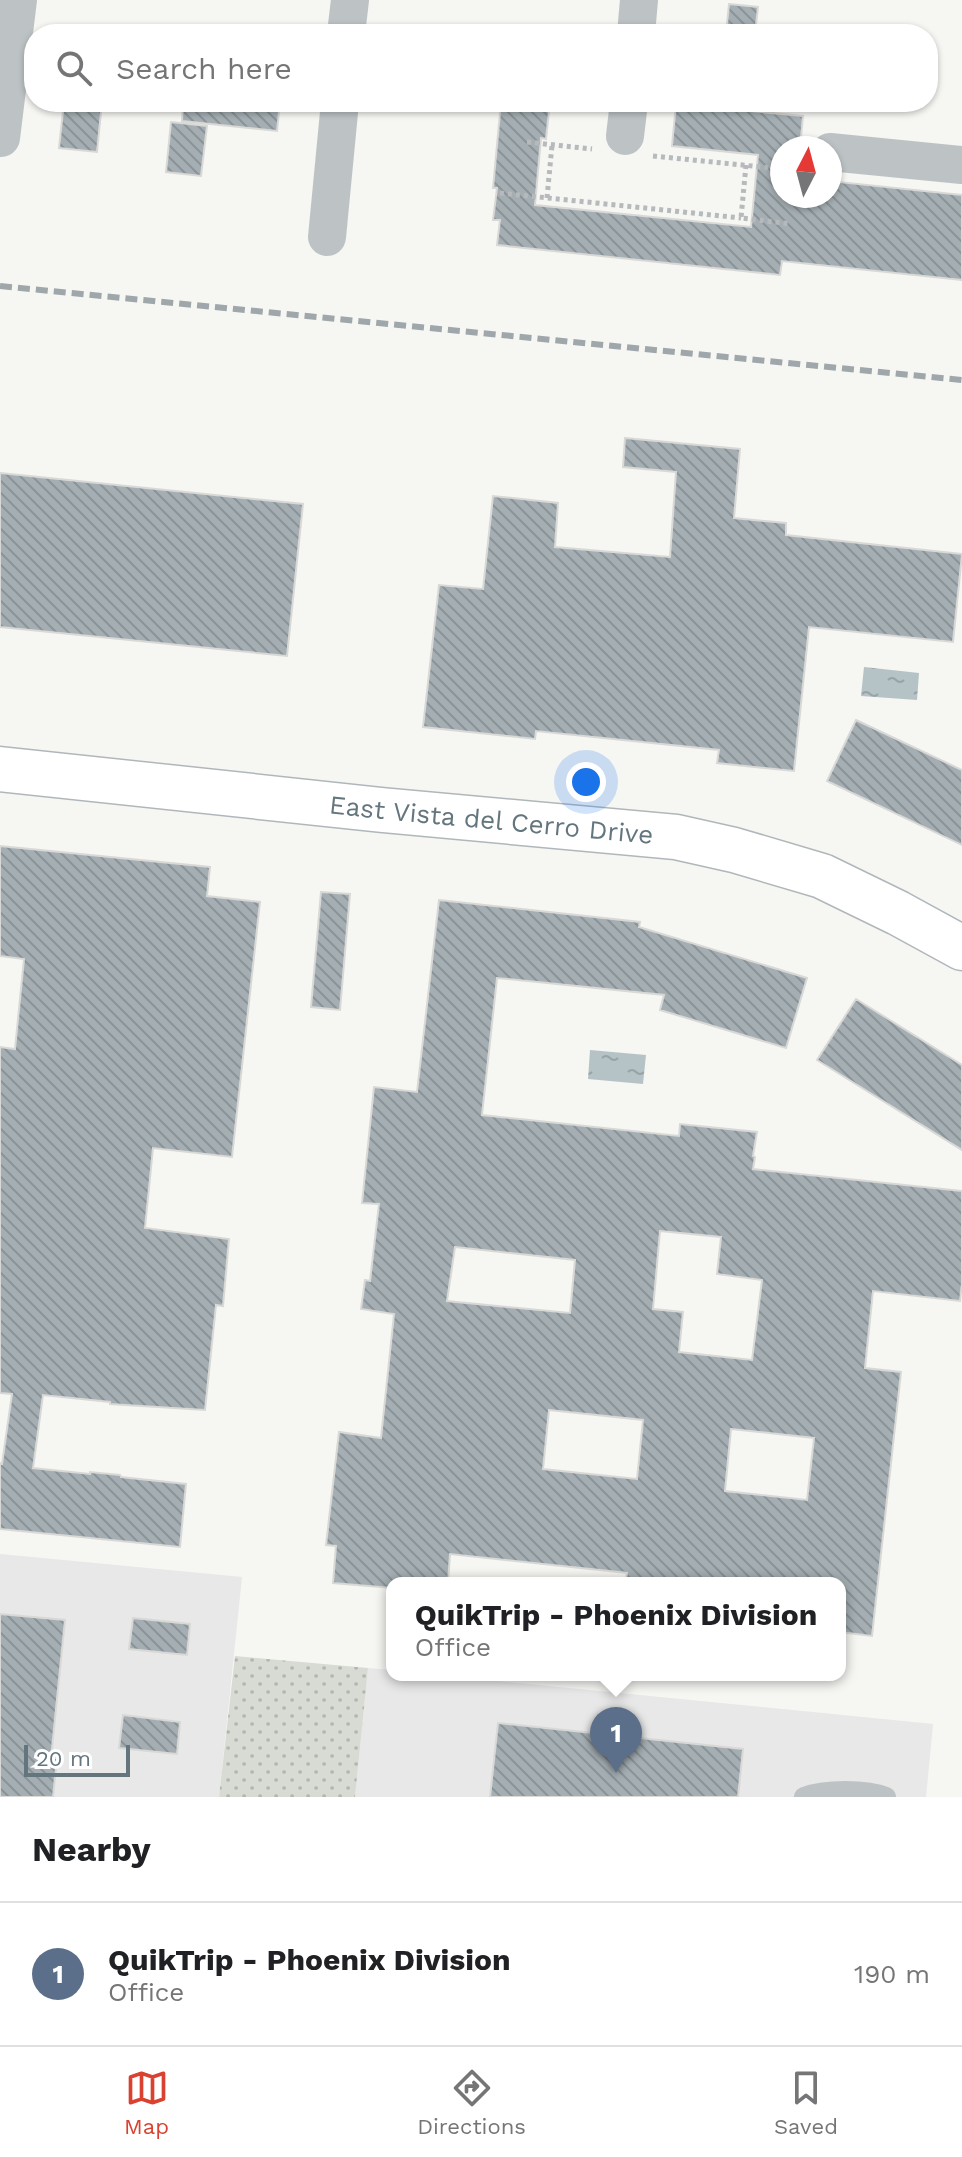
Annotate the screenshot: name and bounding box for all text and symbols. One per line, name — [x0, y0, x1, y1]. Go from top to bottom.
search box — [24, 24, 938, 112]
icon: search — [52, 46, 96, 90]
text: Search here — [116, 51, 292, 86]
north arrow — [770, 136, 842, 208]
your location — [566, 762, 606, 802]
street label: East Vista del Cerro Drive — [328, 789, 655, 850]
popup — [386, 1577, 846, 1681]
text: QuikTrip - Phoenix Division — [415, 1597, 817, 1632]
text: Office — [415, 1632, 491, 1662]
pin: 1 — [590, 1707, 642, 1773]
scale bar — [24, 1741, 130, 1777]
text: 20 m — [36, 1746, 91, 1771]
text: Nearby — [32, 1829, 151, 1869]
text: QuikTrip - Phoenix Division — [108, 1942, 510, 1977]
text: 1 — [52, 1959, 64, 1989]
text: 190 m — [854, 1959, 930, 1989]
text: Office — [108, 1977, 184, 2007]
tab: Map — [124, 2066, 169, 2139]
tab: Directions — [417, 2066, 526, 2139]
tab: Saved — [774, 2066, 838, 2139]

